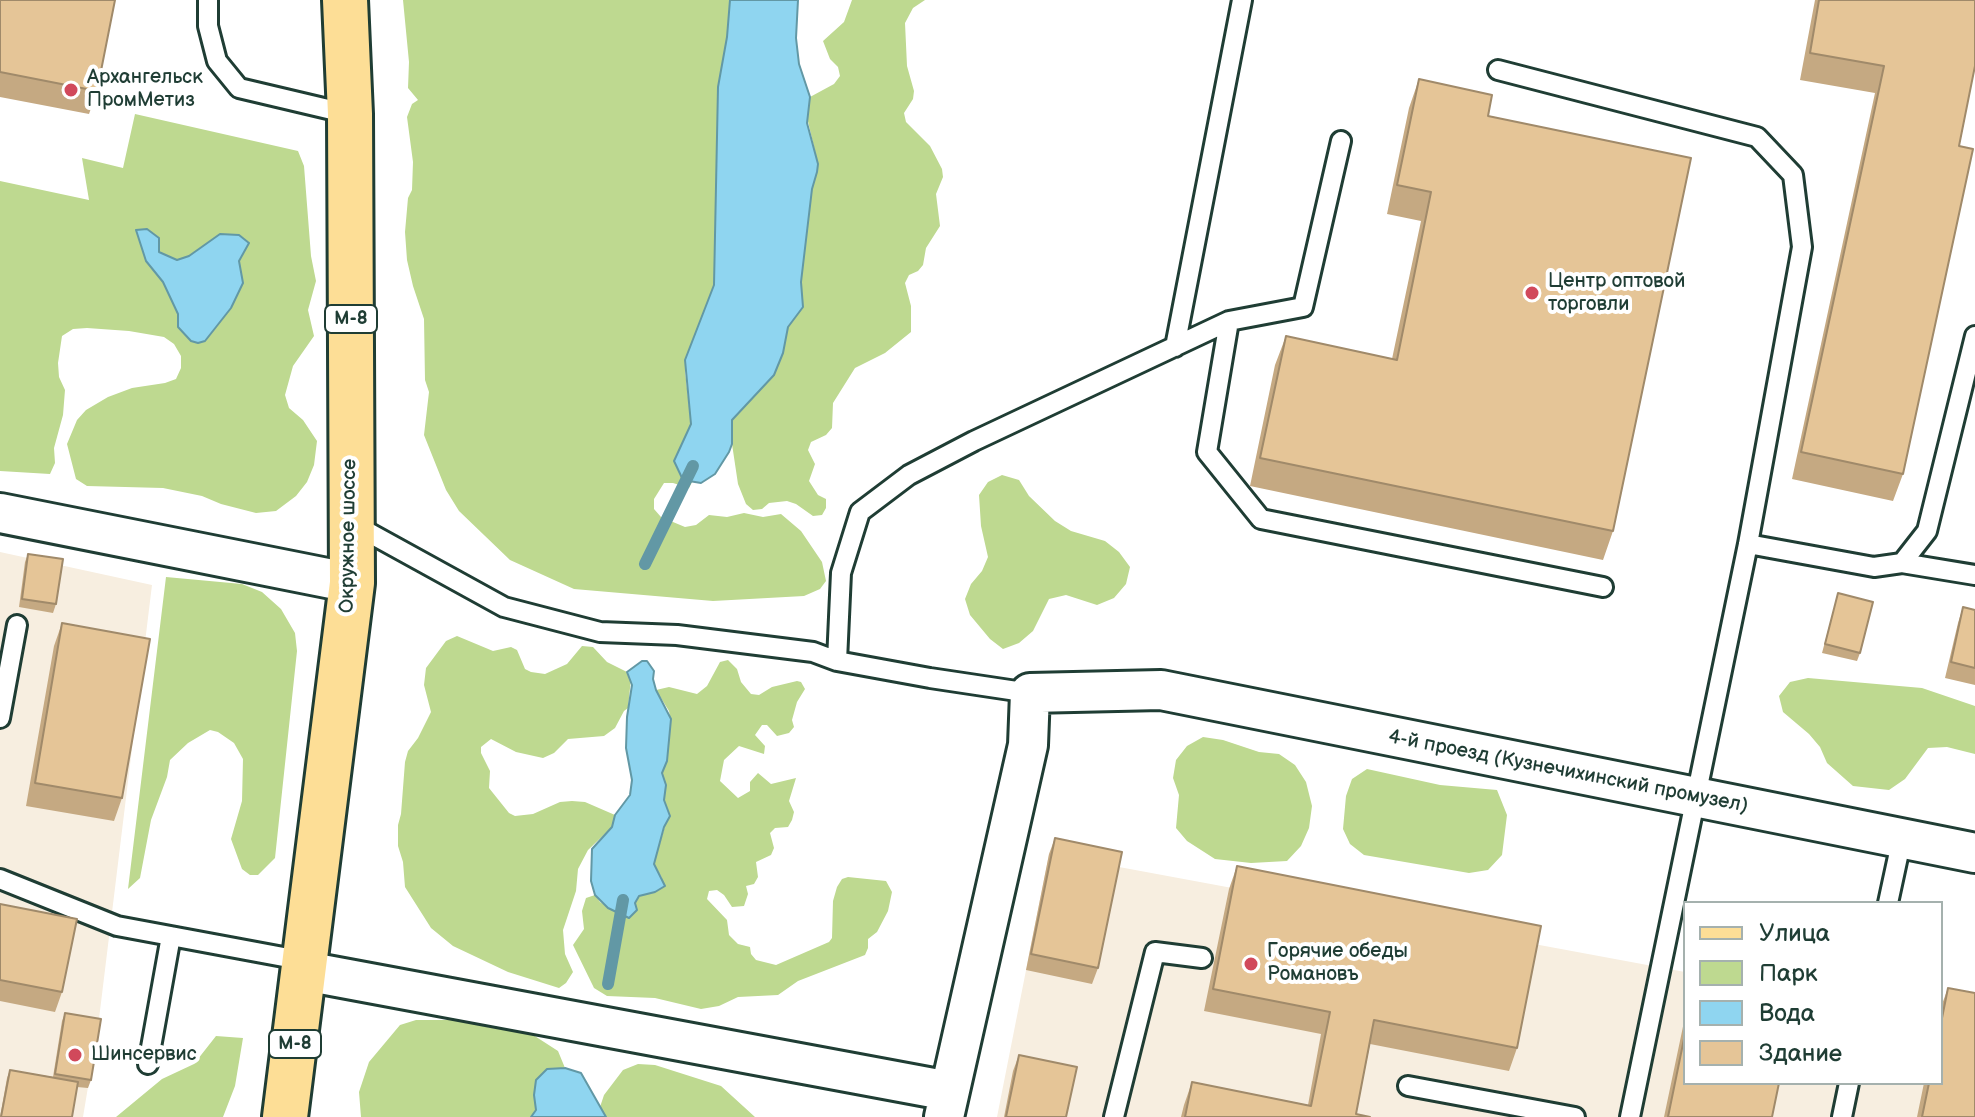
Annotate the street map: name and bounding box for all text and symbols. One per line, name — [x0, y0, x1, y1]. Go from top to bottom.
place label: Архангельск ПромМетиз — [87, 66, 203, 113]
marker: Архангельск ПромМетиз — [62, 81, 80, 99]
place label: Центр оптовой торговли — [1548, 270, 1685, 317]
marker: Центр оптовой торговли — [1523, 284, 1541, 302]
road number: М-8 — [325, 305, 377, 333]
street label: Окружное шоссе — [336, 459, 362, 613]
street label: 4-й проезд (Кузнечихинский промузел) — [1386, 725, 1750, 819]
legend — [1683, 901, 1943, 1085]
text: Улица — [1759, 919, 1830, 948]
place label: Горячие обеды Романовъ — [1267, 940, 1408, 987]
marker: Горячие обеды Романовъ — [1242, 955, 1260, 973]
text: Парк — [1759, 959, 1817, 988]
text: Вода — [1759, 999, 1815, 1028]
road number: М-8 — [269, 1030, 321, 1058]
text: Здание — [1759, 1039, 1842, 1068]
place label: Шинсервис — [91, 1043, 197, 1067]
marker: Шинсервис — [66, 1046, 84, 1064]

